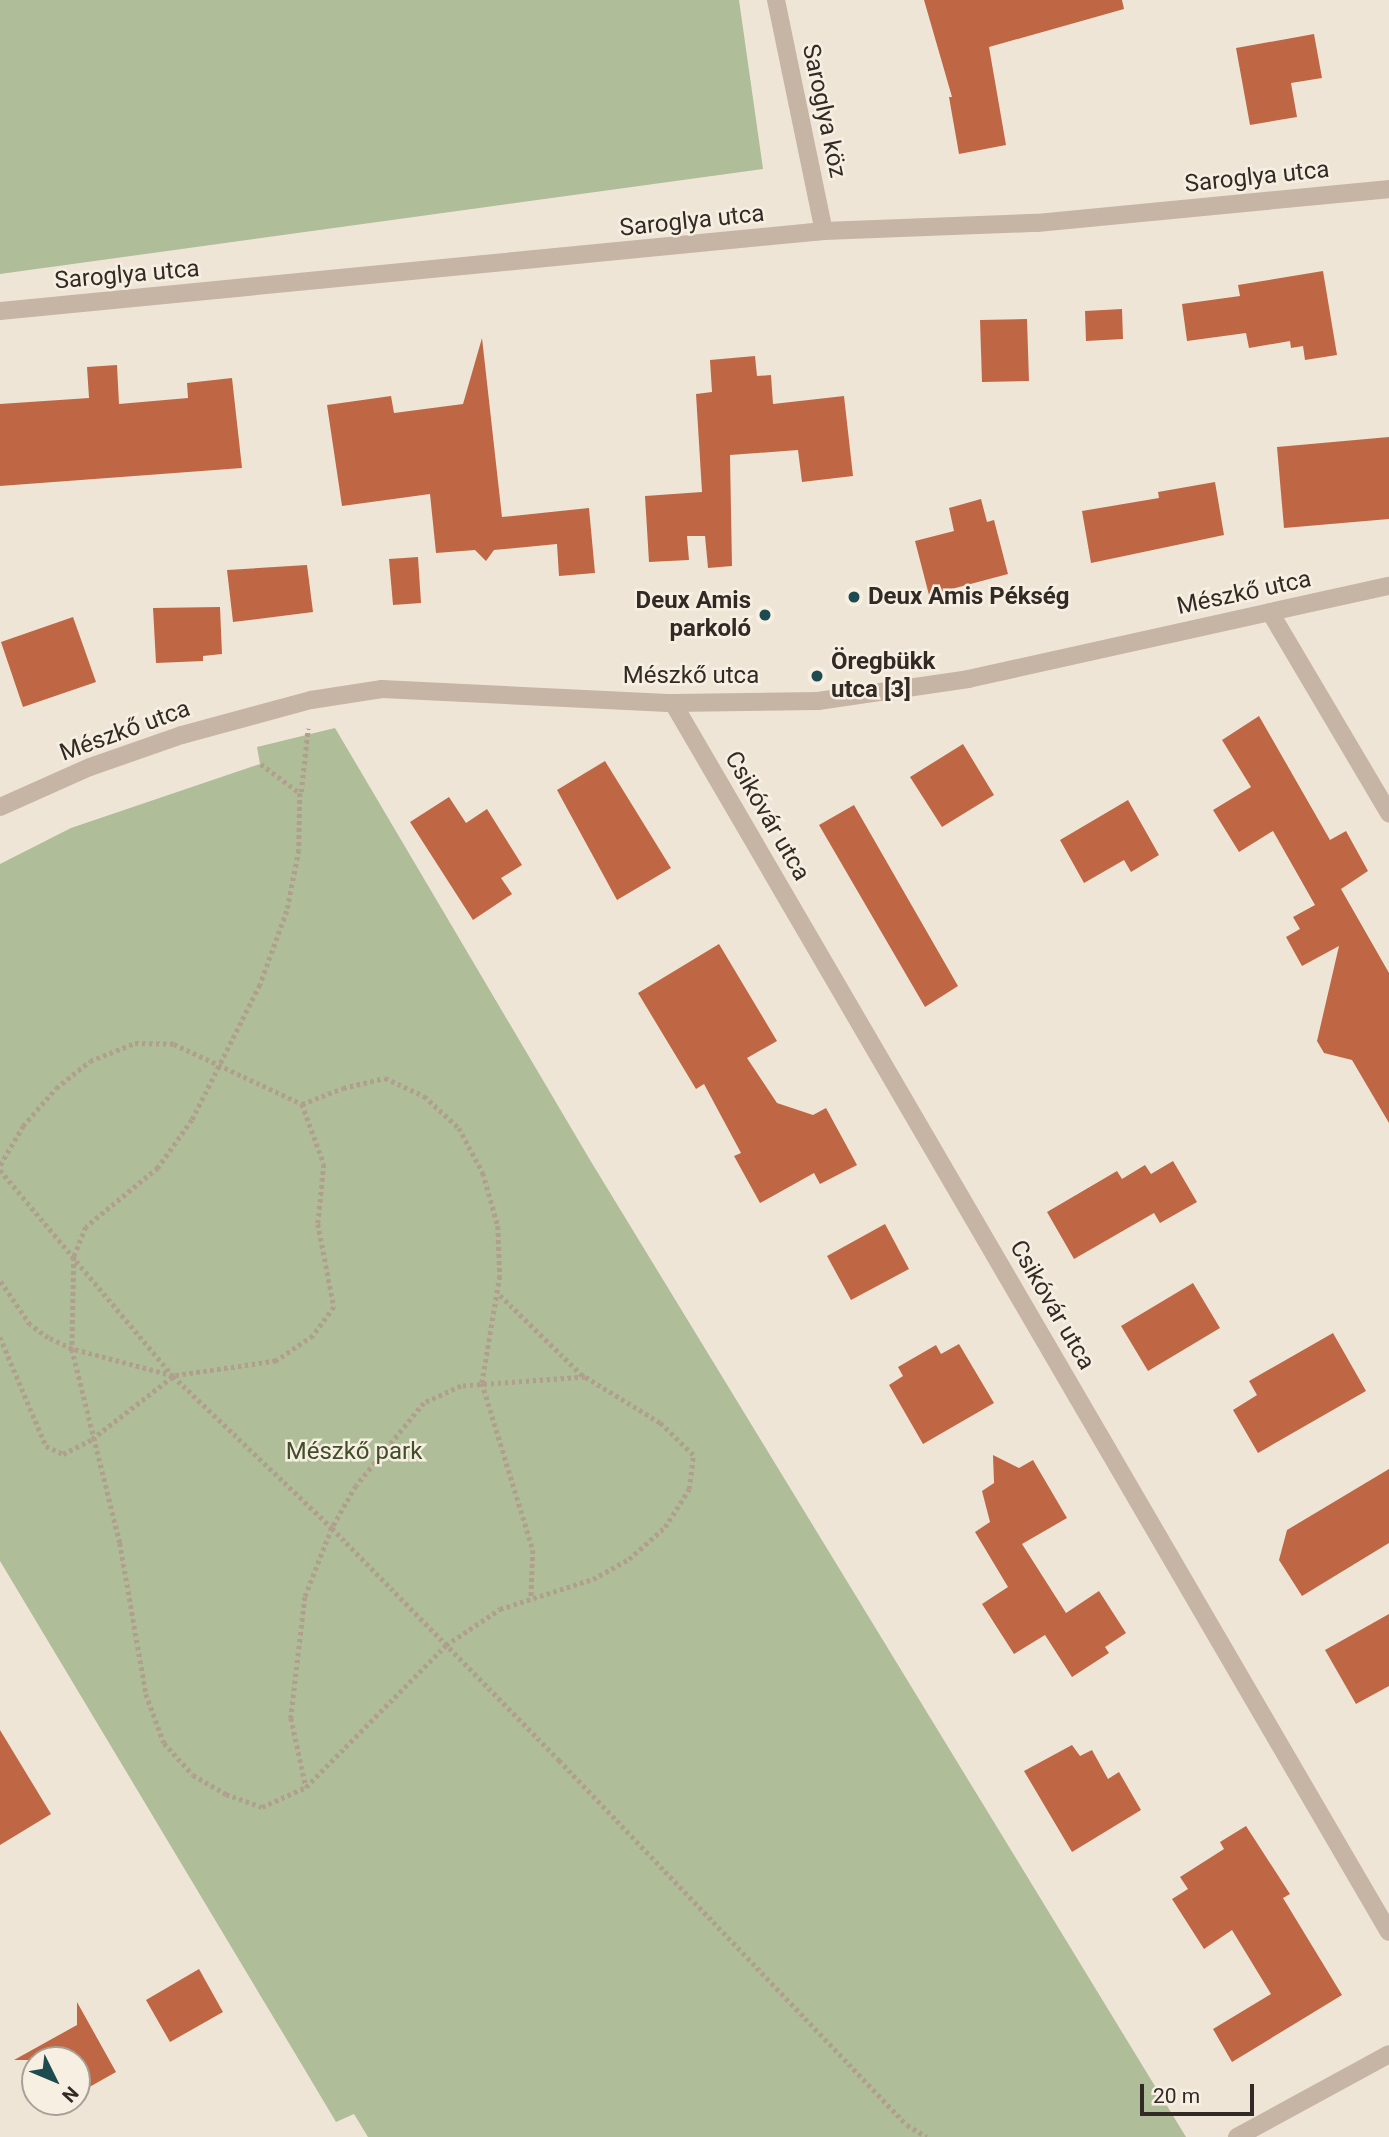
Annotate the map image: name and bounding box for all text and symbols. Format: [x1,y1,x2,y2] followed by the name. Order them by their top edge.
[796,42,852,180] street label: Saroglya köz
[1183,155,1331,199] street label: Saroglya utca
[618,199,766,243] street label: Saroglya utca
[53,254,201,296] street label: Saroglya utca
[1174,565,1314,621] street label: Mészkő utca
[868,583,1069,611] place label: Deux Amis Pékség
[636,587,751,643] place label: Deux Amis parkoló
[846,589,862,605] marker: Deux Amis Pékség
[757,607,773,623] marker: Deux Amis parkoló
[831,648,935,704] place label: Öregbükk utca [3]
[623,662,759,690] street label: Mészkő utca
[809,668,825,684] marker: Öregbükk utca [3]
[56,694,194,768] street label: Mészkő utca
[718,746,816,886] street label: Csikóvár utca
[1003,1235,1101,1375] street label: Csikóvár utca
[286,1438,422,1466] park label: Mészkő park
[21,2046,91,2116] north arrow
[1144,2070,1258,2114] scale bar
[57,2082,83,2107] text: N
[1153,2084,1200,2108] text: 20 m

